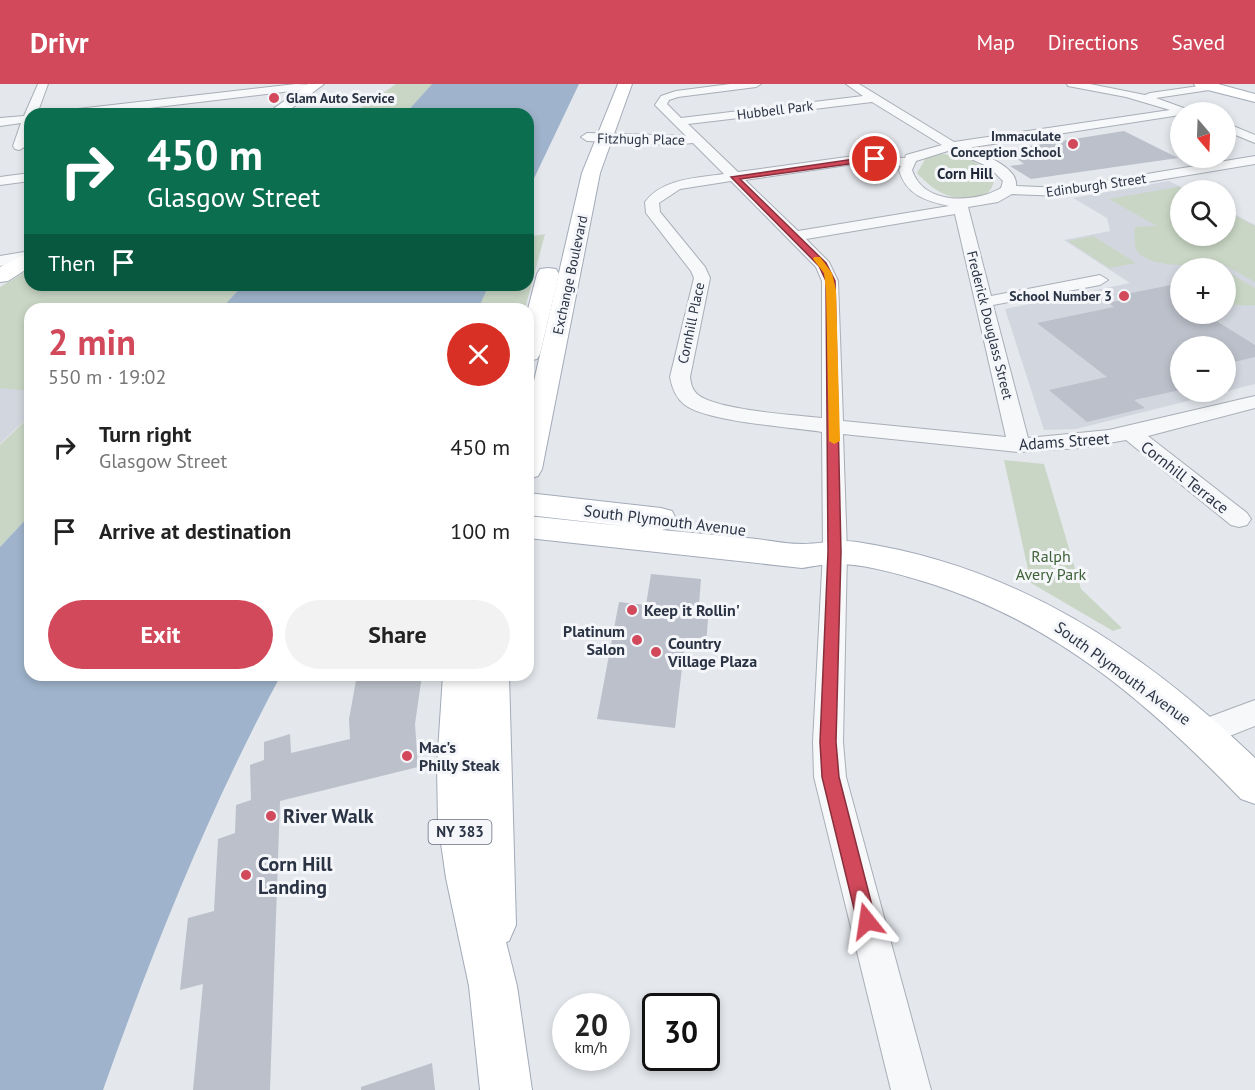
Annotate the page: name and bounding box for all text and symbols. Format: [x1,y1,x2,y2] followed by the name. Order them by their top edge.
[30,24,89,61] text: Drivr
[976,29,1015,56] text: Map
[1048,29,1139,56] text: Directions
[1172,29,1225,56] text: Saved
[286,89,395,107] place label: Glam Auto Service
[267,91,281,105] marker: Glam Auto Service
[736,96,815,124] street label: Hubbell Park
[1170,102,1236,168] north arrow
[1170,102,1236,402] map controls
[147,127,263,182] text: 450 m
[950,127,1062,161] place label: Immaculate Conception School
[597,129,685,149] street label: Fitzhugh Place
[48,132,126,210] icon: right
[849,133,900,184] pin
[1066,137,1080,151] marker: Immaculate Conception School
[858,142,891,175] icon: arrive
[937,164,993,183] district label: Corn Hill
[1045,169,1148,201] street label: Edinburgh Street
[147,180,320,214] text: Glasgow Street
[1170,180,1236,246] button: search
[549,214,591,336] street label: Exchange Boulevard
[107,246,140,279] icon: arrive
[48,249,95,277] text: Then
[963,249,1017,401] street label: Frederick Douglass Street
[1170,258,1236,324] button: +
[674,281,708,365] street label: Cornhill Place
[1009,287,1112,305] place label: School Number 3
[1117,289,1131,303] marker: School Number 3
[48,318,136,365] text: 2 min
[447,323,510,386] button: close
[1170,336,1236,402] button: −
[48,364,166,390] text: 550 m · 19:02
[99,420,191,448] text: Turn right
[1018,428,1111,454] street label: Adams Street
[48,431,81,464] icon: right
[450,433,510,461] text: 450 m
[1137,436,1233,518] street label: Cornhill Terrace
[99,448,227,474] text: Glasgow Street
[583,500,747,540] street label: South Plymouth Avenue
[48,515,81,548] icon: arrive
[99,517,291,545] text: Arrive at destination
[450,517,510,545] text: 100 m
[1016,546,1087,584] park label: Ralph Avery Park
[48,600,273,669] button: Exit
[285,600,510,669] button: Share
[644,600,740,620] place label: Keep it Rollin'
[625,603,639,617] marker: Keep it Rollin'
[1051,617,1195,729] street label: South Plymouth Avenue
[563,621,625,659] place label: Platinum Salon
[630,633,644,647] marker: Platinum Salon
[667,633,757,671] place label: Country Village Plaza
[649,645,663,659] marker: Country Village Plaza
[419,737,500,775] place label: Mac's Philly Steak
[400,749,414,763] marker: Mac's Philly Steak
[283,803,374,829] place label: River Walk
[264,809,278,823] marker: River Walk
[428,820,492,844] road number: NY 383
[258,851,332,900] place label: Corn Hill Landing
[239,868,253,882] marker: Corn Hill Landing
[835,889,899,953] position arrow
[642,993,720,1071] speed limit sign: 30
[574,1005,608,1044] text: 20
[575,1038,607,1057] text: km/h

